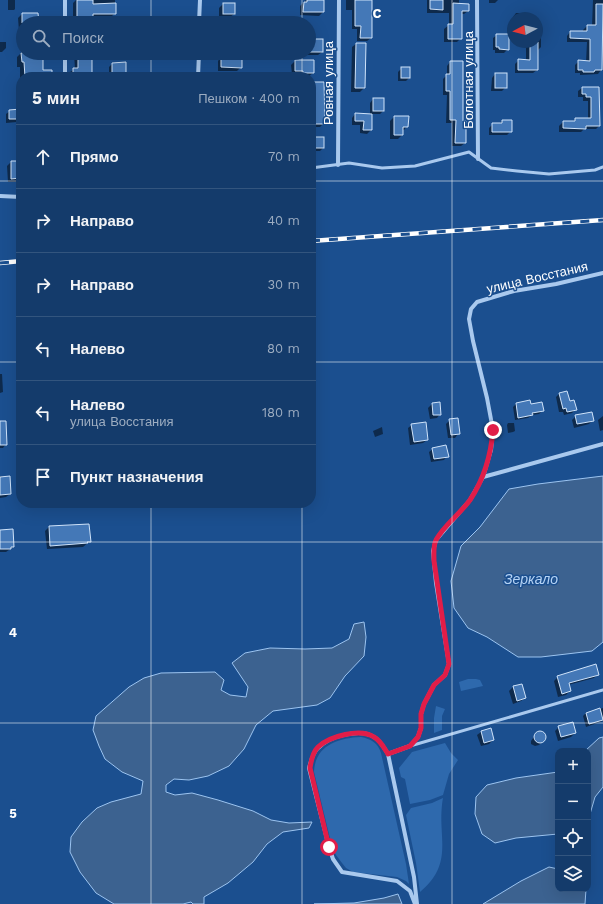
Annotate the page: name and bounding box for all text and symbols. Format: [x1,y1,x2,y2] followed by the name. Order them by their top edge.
[373,6,382,21] text: C
[507,12,543,48] north arrow
[16,16,316,60] search box
[30,27,52,49] icon: search
[62,29,104,47] text: Поиск
[461,30,476,129] street label: Болотная улица
[321,40,336,125] street label: Ровная улица
[32,88,80,108] text: 5 мин
[198,91,300,106] text: Пешком · 400 m
[32,146,54,168] icon: ahead
[70,148,119,166] text: Прямо
[268,149,300,164] text: 70 m
[32,210,54,232] icon: right
[70,212,134,230] text: Направо
[267,213,300,228] text: 40 m
[485,259,589,296] street label: улица Восстания
[32,274,54,296] icon: right
[70,276,134,294] text: Направо
[268,277,300,292] text: 30 m
[32,338,54,360] icon: left
[70,340,125,358] text: Налево
[267,341,300,356] text: 80 m
[70,396,125,414] text: Налево
[32,402,54,424] icon: left
[262,405,300,420] text: 180 m
[70,414,174,429] text: улица Восстания
[484,421,502,439] route end
[32,466,54,488] icon: arrive
[70,468,203,486] text: Пункт назначения
[504,571,558,587] water label: Зеркало
[9,625,18,640] text: 4
[555,748,591,892] map controls
[555,748,591,784] button: +
[555,784,591,820] button: −
[9,806,17,821] text: 5
[555,820,591,856] button: locate
[320,838,338,856] route start
[555,856,591,892] button: layers

